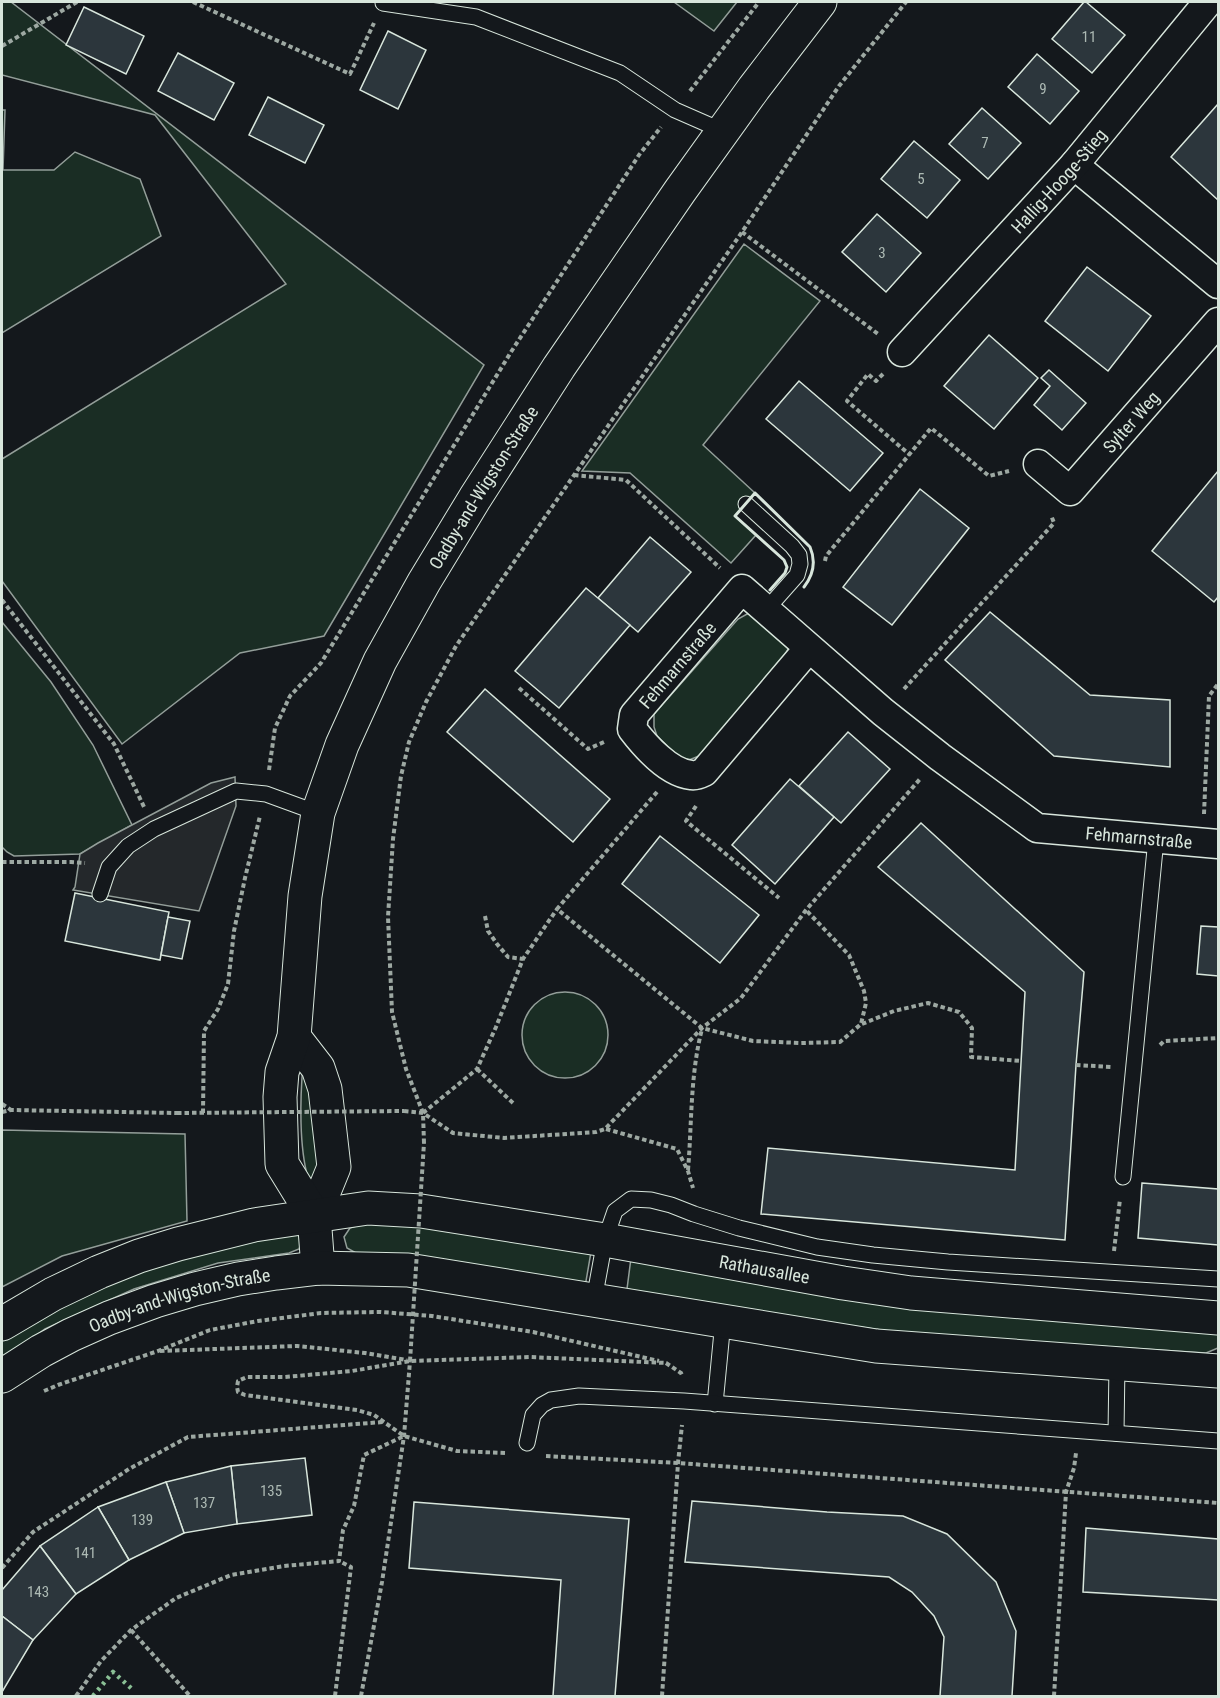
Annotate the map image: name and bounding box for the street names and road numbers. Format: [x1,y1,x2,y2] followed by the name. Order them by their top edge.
[1006,124,1110,237] street label: Hallig-Hooge-Stieg
[1098,387,1163,457] street label: Sylter Weg
[424,402,542,573] street label: Oadby-and-Wigston-Straße
[634,617,720,712] street label: Fehmarnstraße
[1085,822,1193,852] street label: Fehmarnstraße
[718,1250,811,1287] street label: Rathausallee
[85,1264,272,1336] street label: Oadby-and-Wigston-Straße

